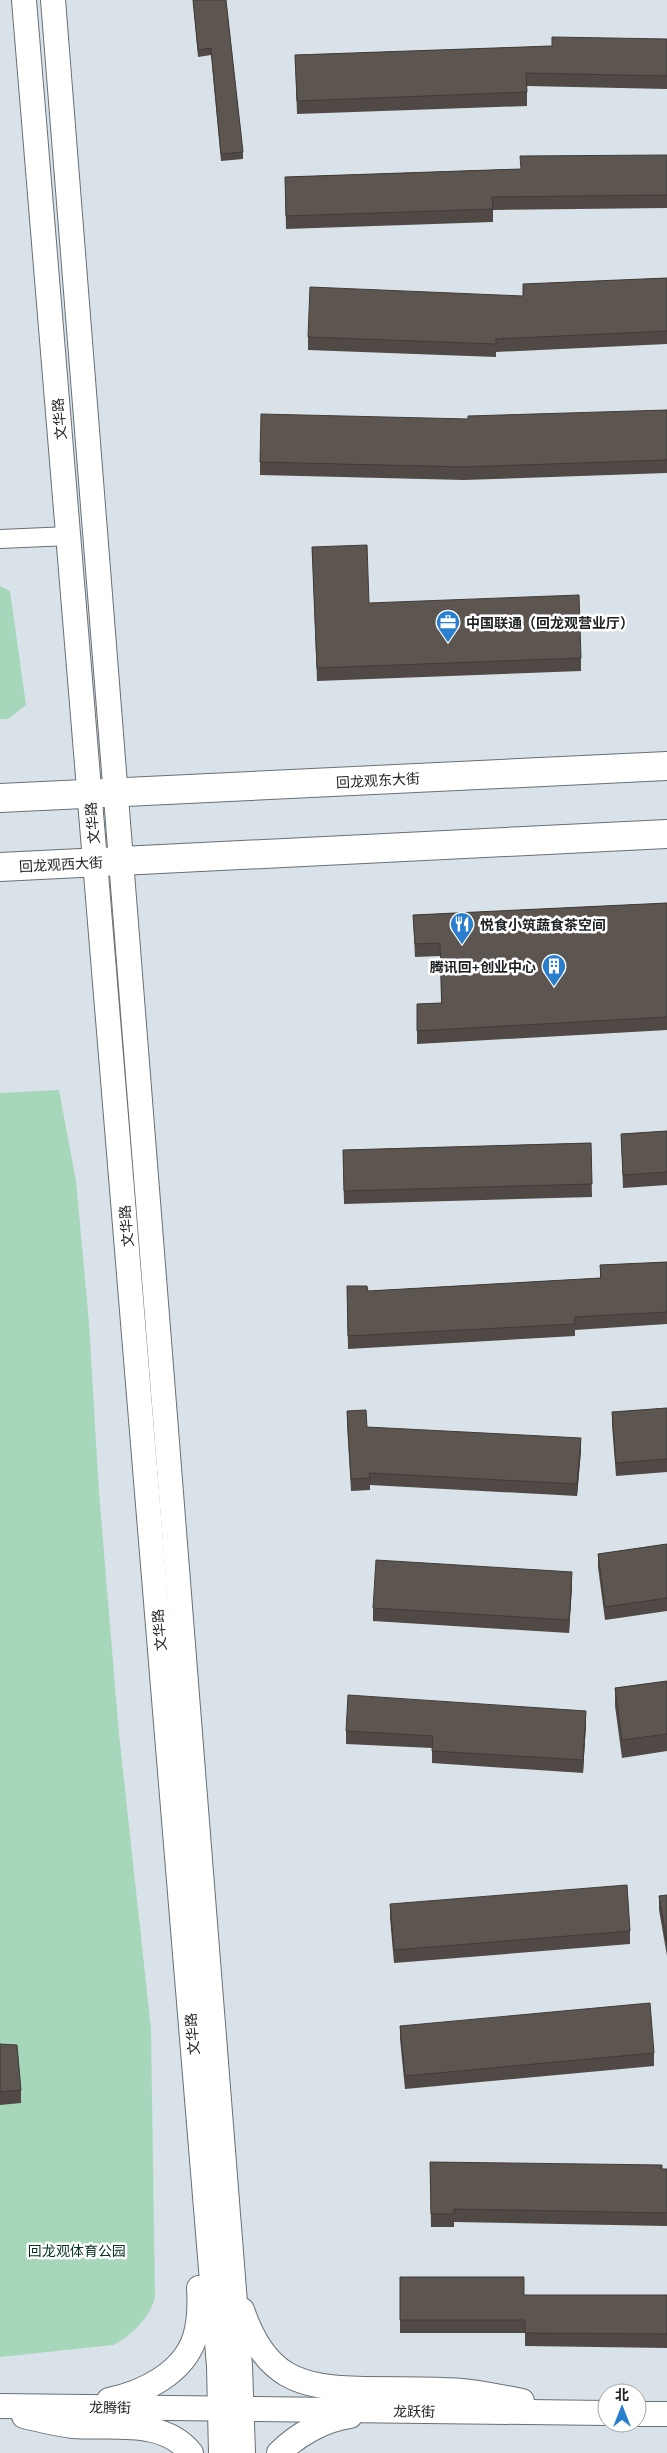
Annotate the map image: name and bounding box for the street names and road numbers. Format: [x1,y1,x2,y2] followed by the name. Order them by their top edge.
[49,397,69,441] street label: 文华路
[336,769,420,791] street label: 回龙观东大街
[82,801,102,845] street label: 文华路
[19,853,103,875] street label: 回龙观西大街
[116,1204,136,1248] street label: 文华路
[149,1608,169,1652] street label: 文华路
[182,2012,202,2056] street label: 文华路
[89,2398,131,2416] street label: 龙腾街
[393,2402,435,2420] street label: 龙跃街

